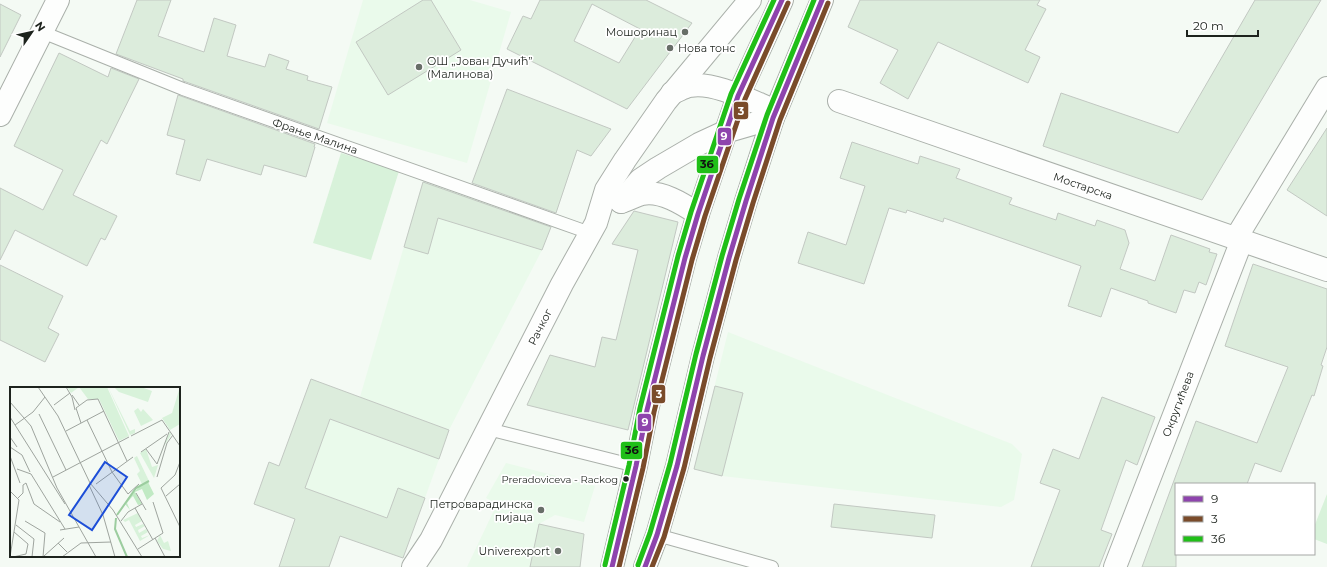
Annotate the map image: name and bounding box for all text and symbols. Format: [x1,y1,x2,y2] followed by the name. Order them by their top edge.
[12,12,52,52] north arrow
[1187,12,1258,38] scale bar
[1193,18,1224,33] text: 20 m
[32,19,49,34] text: N
[606,25,677,39] place label: Мошоринац
[680,27,690,37] marker: Мошоринац
[678,41,736,55] place label: Нова тонс
[665,43,675,53] marker: Нова тонс
[427,54,532,81] place label: ОШ „Јован Дучић” (Малинова)
[414,62,424,72] marker: ОШ „Јован Дучић” (Малинова)
[733,101,749,120] line badge: 3
[737,104,745,118] text: 3
[270,115,360,157] street label: Фрање Малина
[717,127,732,146] line badge: 9
[720,129,728,143] text: 9
[696,155,719,174] line badge: 3б
[699,157,715,171] text: 3б
[1052,169,1114,203] street label: Мостарска
[525,306,555,348] street label: Рачког
[1159,369,1197,439] street label: Округићева
[651,384,666,404] line badge: 3
[10,387,180,557] inset map
[655,387,663,401] text: 3
[637,413,652,432] line badge: 9
[641,415,649,429] text: 9
[620,441,643,460] line badge: 3б
[624,443,640,457] text: 3б
[501,473,618,486] place label: Preradoviceva - Rackog
[621,474,631,484] marker: Preradoviceva - Rackog
[1175,483,1315,555] legend
[1211,491,1218,506] text: 9
[430,497,533,524] place label: Петроварадинска пијаца
[536,505,546,515] marker: Петроварадинска пијаца
[1211,511,1218,526] text: 3
[1211,531,1226,546] text: 3б
[478,544,551,558] place label: Univerexport
[553,546,563,556] marker: Univerexport

